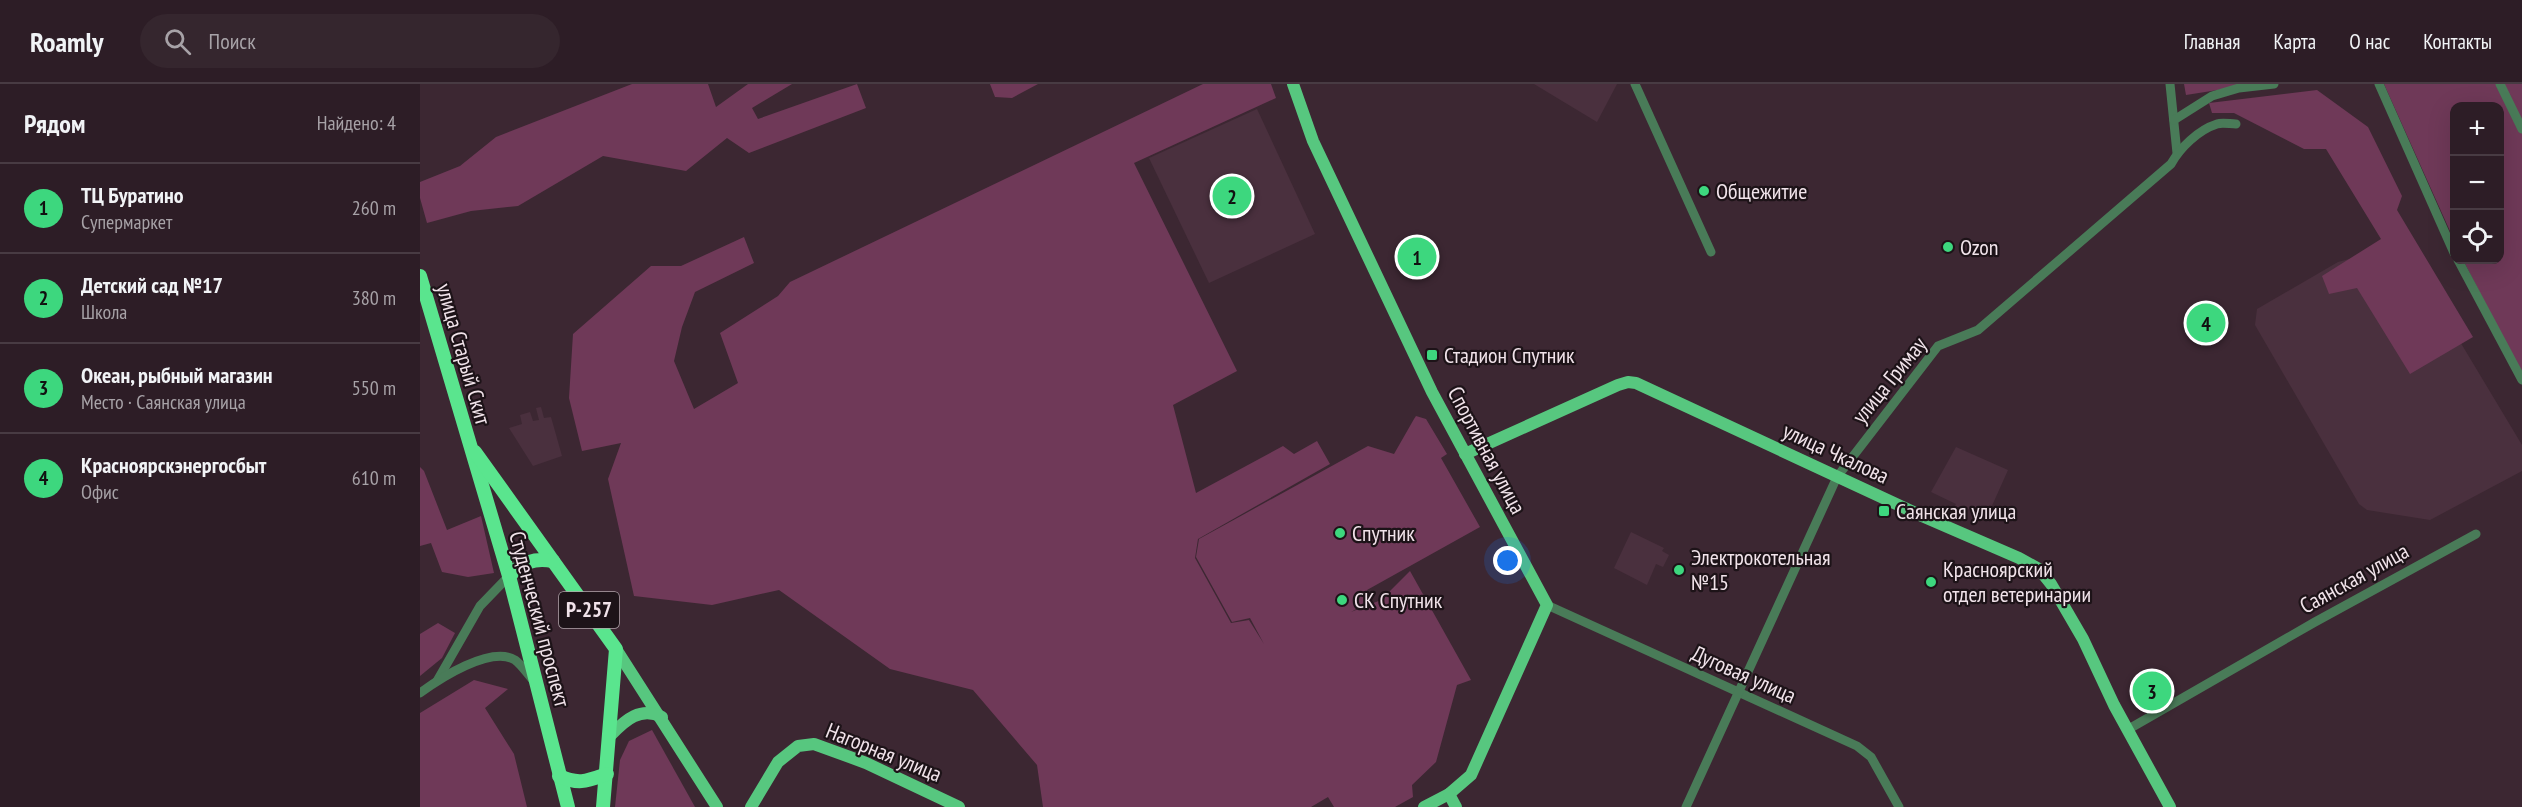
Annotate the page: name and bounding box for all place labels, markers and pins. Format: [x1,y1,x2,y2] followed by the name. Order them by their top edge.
[1212,174,1252,218] pin: 2
[1716,177,1807,205] place label: Общежитие
[1697,184,1711,198] marker: Общежитие
[1960,233,1999,261] place label: Ozon
[1398,234,1436,279] pin: 1
[1941,240,1955,254] marker: Ozon
[2186,300,2226,346] pin: 4
[1444,341,1575,369] place label: Стадион Спутник
[1425,348,1439,362] marker: Стадион Спутник
[1896,497,2016,525] place label: Саянская улица
[1877,504,1891,518] marker: Саянская улица
[1352,519,1415,547] place label: Спутник
[1333,526,1347,540] marker: Спутник
[1691,543,1831,596] place label: Электрокотельная №15
[1943,555,2091,608] place label: Красноярский отдел ветеринарии
[1672,563,1686,577] marker: Электрокотельная №15
[1924,575,1938,589] marker: Красноярский отдел ветеринарии
[1354,586,1443,614] place label: СК Спутник
[1335,593,1349,607] marker: СК Спутник
[2132,668,2172,714] pin: 3

